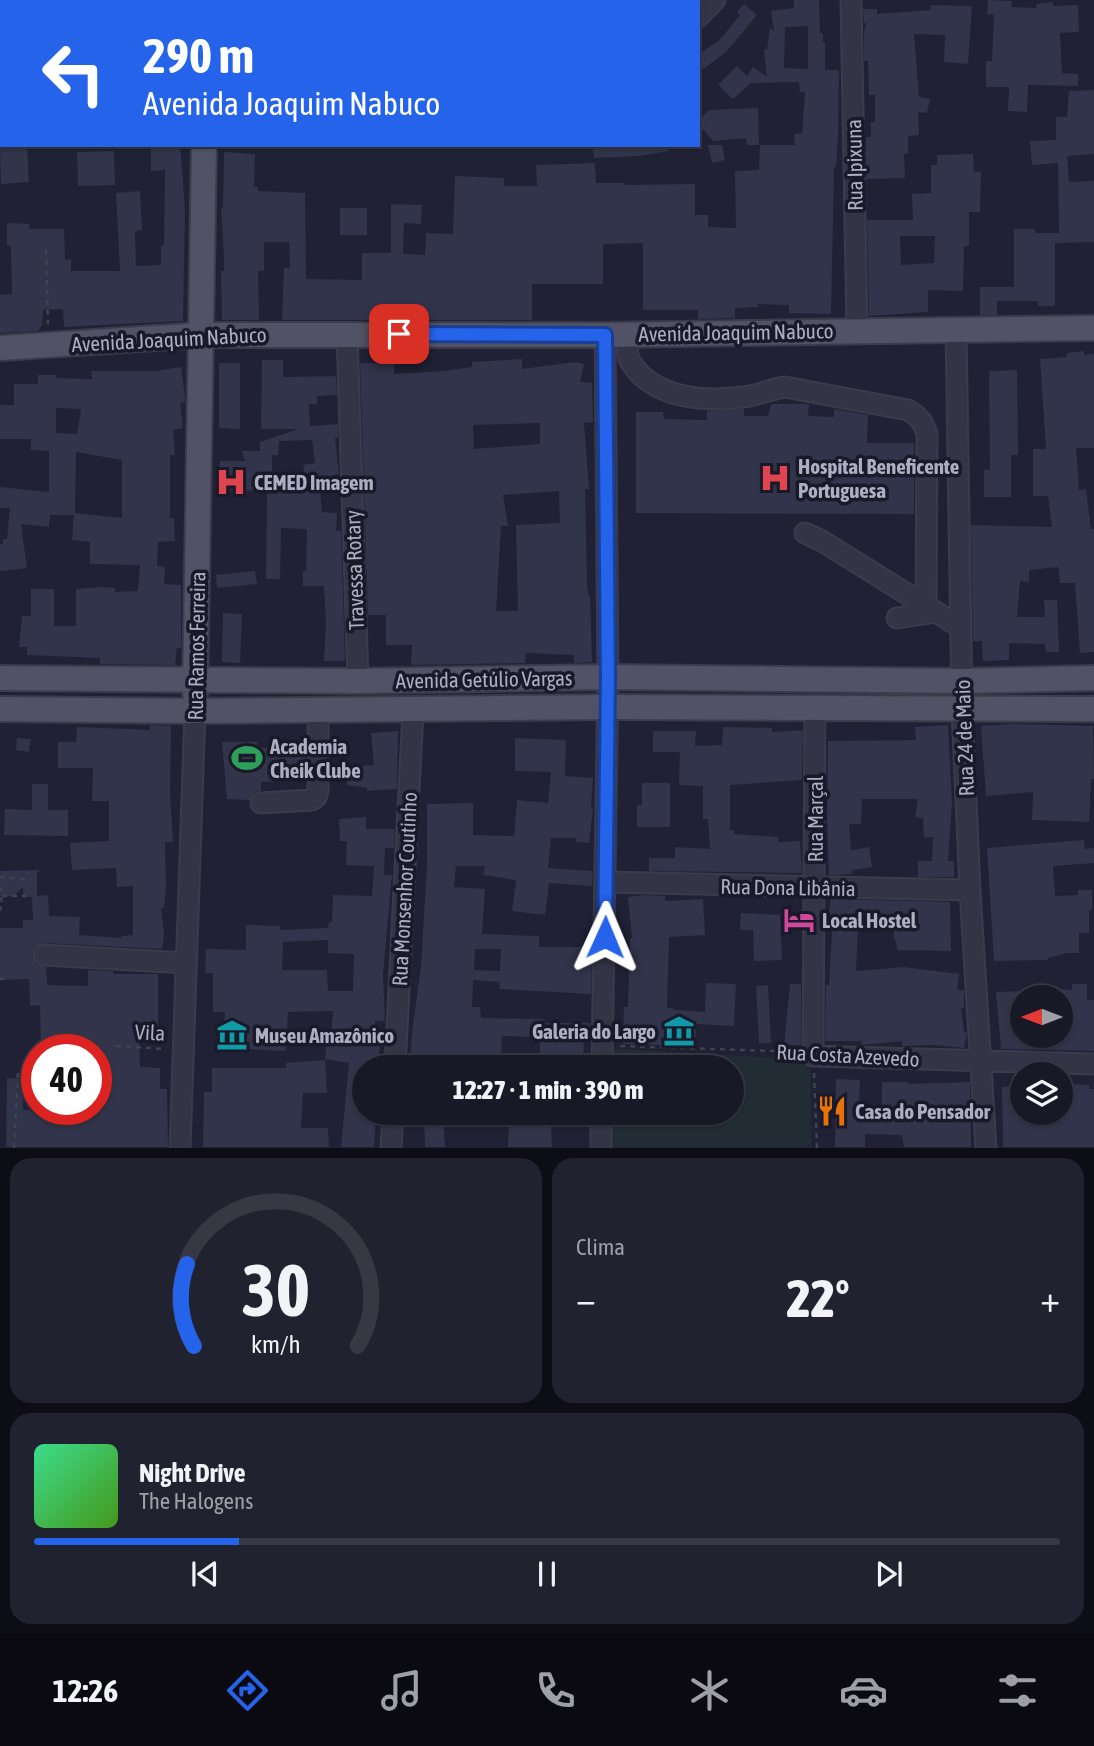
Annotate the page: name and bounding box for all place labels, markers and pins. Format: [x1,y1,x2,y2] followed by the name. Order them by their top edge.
[369,304,429,364] pin
[798,454,959,502] place label: Hospital Beneficente Portuguesa
[758,461,792,495] hospital icon: Hospital Beneficente Portuguesa
[214,465,248,499] hospital icon: CEMED Imagem
[254,470,374,494] place label: CEMED Imagem
[269,734,361,782] place label: Academia Cheik Clube
[230,741,264,775] sports icon: Academia Cheik Clube
[782,903,816,937] hotel icon: Local Hostel
[822,908,917,932] place label: Local Hostel
[662,1014,696,1048] museum icon: Galeria do Largo
[215,1018,249,1052] museum icon: Museu Amazônico
[532,1019,656,1043] place label: Galeria do Largo
[255,1023,394,1047] place label: Museu Amazônico
[815,1094,849,1128] restaurant icon: Casa do Pensador
[855,1099,991,1123] place label: Casa do Pensador

